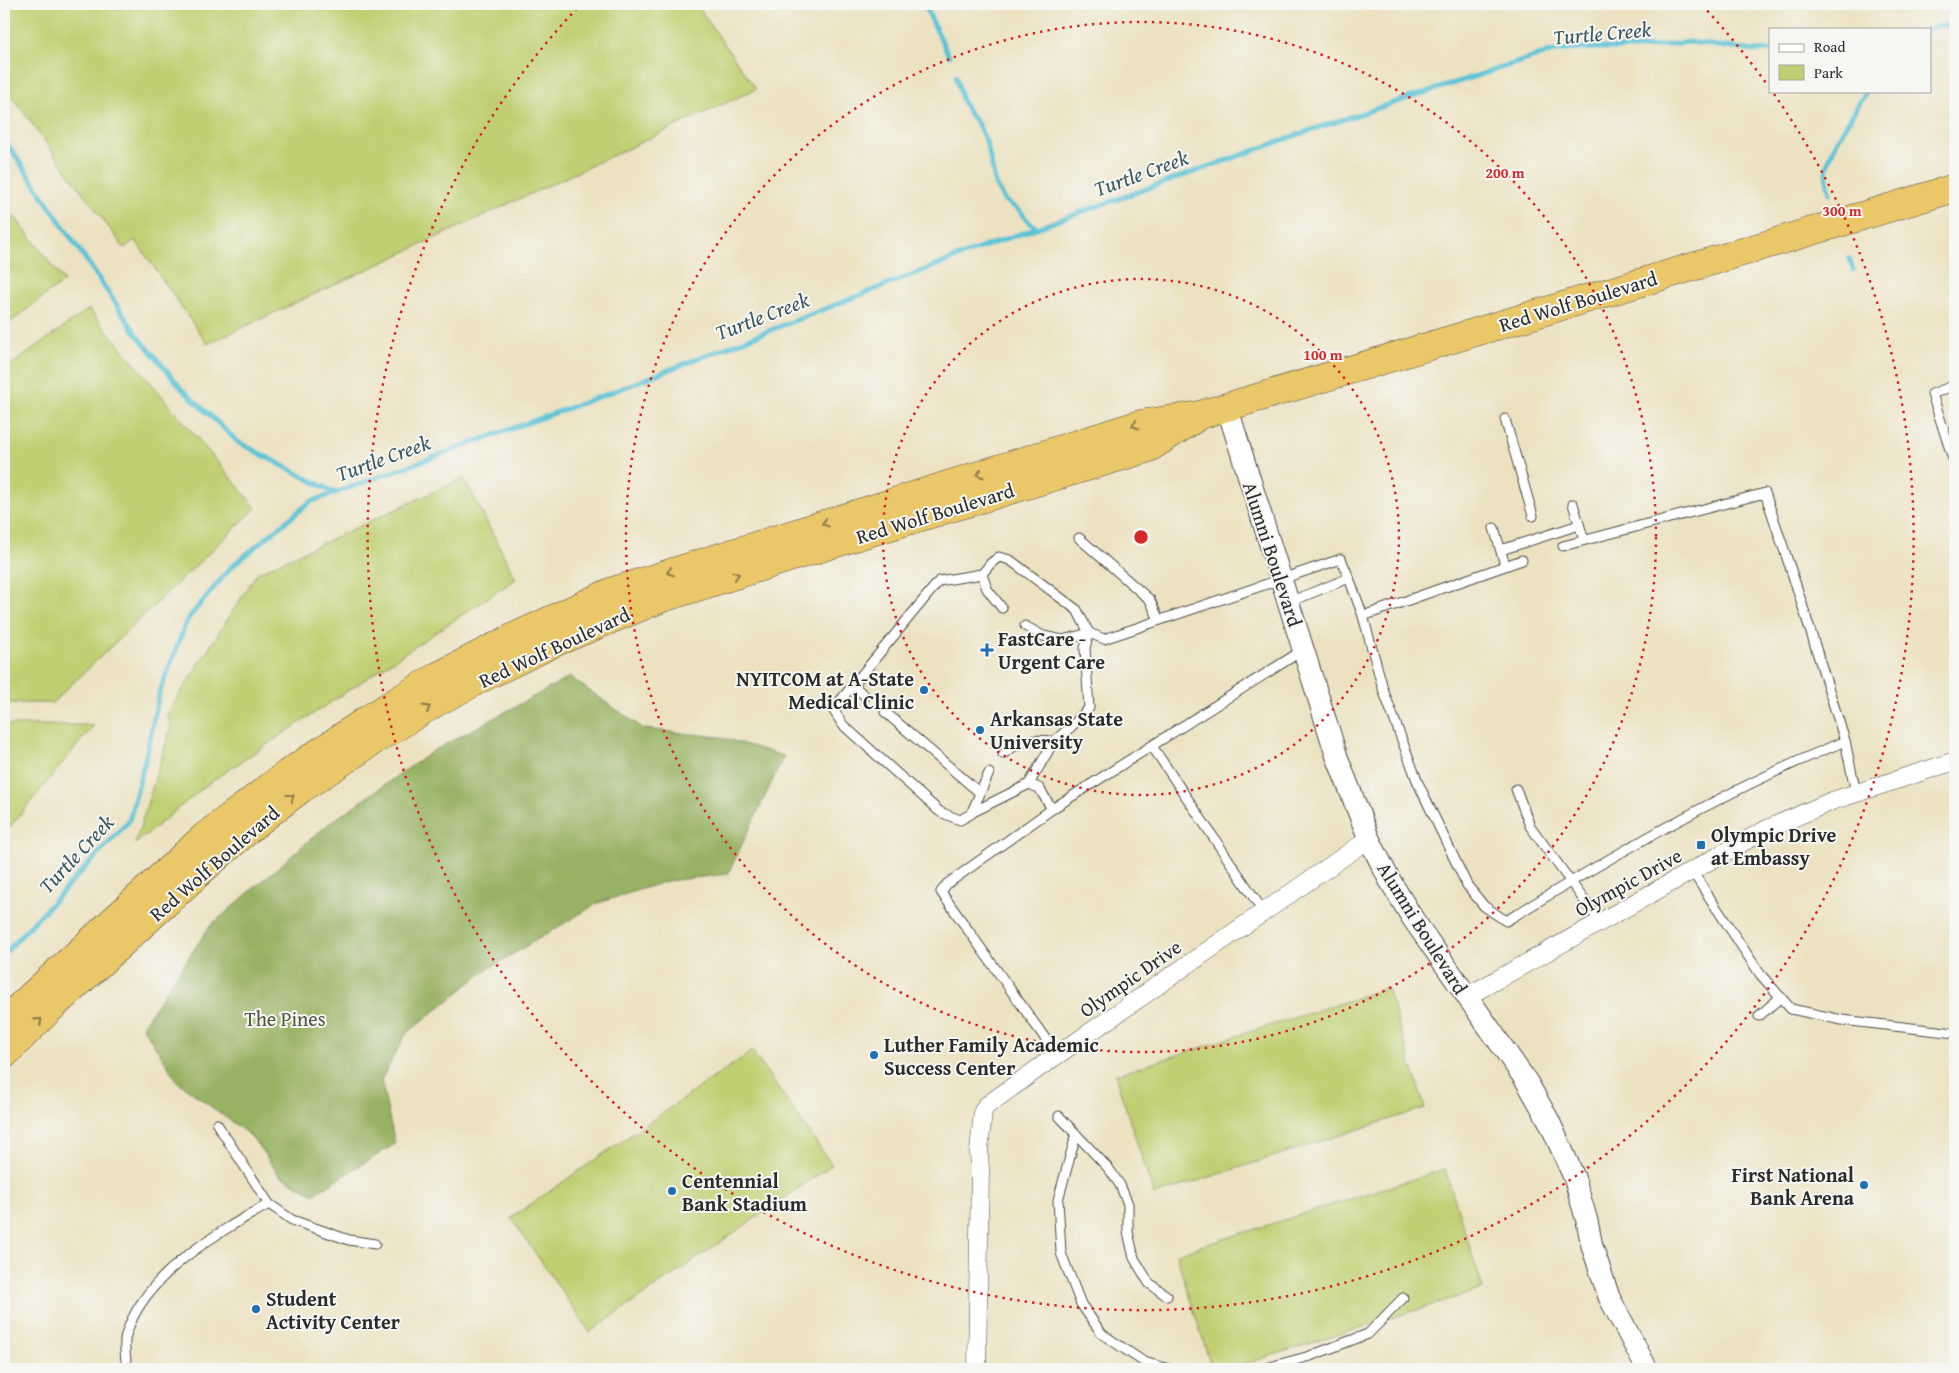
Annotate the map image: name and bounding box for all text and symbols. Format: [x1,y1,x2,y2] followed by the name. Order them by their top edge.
[1552,13,1653,53] water label: Turtle Creek
[1769,28,1932,92] legend
[1814,36,1845,57] text: Road
[1814,62,1843,83] text: Park
[1089,141,1193,204] water label: Turtle Creek
[1485,162,1525,183] text: 200 m
[1822,200,1862,221] text: 300 m
[1495,263,1661,339] street label: Red Wolf Boulevard
[711,284,814,348] water label: Turtle Creek
[1303,344,1343,365] text: 100 m
[1131,420,1139,430] one-way arrow
[331,426,435,489] water label: Turtle Creek
[976,468,984,478] one-way arrow
[852,475,1018,551] street label: Red Wolf Boulevard
[1236,478,1310,631] street label: Alumni Boulevard
[821,517,829,527] one-way arrow
[1132,528,1150,546] centre of rings
[666,566,675,576] one-way arrow
[732,570,740,580] one-way arrow
[474,599,635,695] street label: Red Wolf Boulevard
[998,624,1105,676] place label: FastCare - Urgent Care
[980,643,994,657] marker: FastCare - Urgent Care
[736,664,914,716] place label: NYITCOM at A-State Medical Clinic
[918,684,930,696] marker: NYITCOM at A-State Medical Clinic
[990,704,1123,756] place label: Arkansas State University
[422,705,431,715] one-way arrow
[974,724,986,736] marker: Arkansas State University
[285,794,295,803] one-way arrow
[143,798,286,928] street label: Red Wolf Boulevard
[31,807,121,901] water label: Turtle Creek
[1711,820,1837,872] place label: Olympic Drive at Embassy
[1695,839,1707,851] marker: Olympic Drive at Embassy
[1569,841,1687,923] street label: Olympic Drive
[1371,856,1476,1000] street label: Alumni Boulevard
[1073,932,1187,1024] street label: Olympic Drive
[244,1004,326,1033] park label: The Pines
[33,1017,42,1026] one-way arrow
[884,1030,1099,1082] place label: Luther Family Academic Success Center
[868,1049,880,1061] marker: Luther Family Academic Success Center
[1731,1160,1855,1212] place label: First National Bank Arena
[682,1166,807,1218] place label: Centennial Bank Stadium
[1858,1179,1870,1191] marker: First National Bank Arena
[666,1185,678,1197] marker: Centennial Bank Stadium
[266,1284,400,1336] place label: Student Activity Center
[250,1303,262,1315] marker: Student Activity Center

